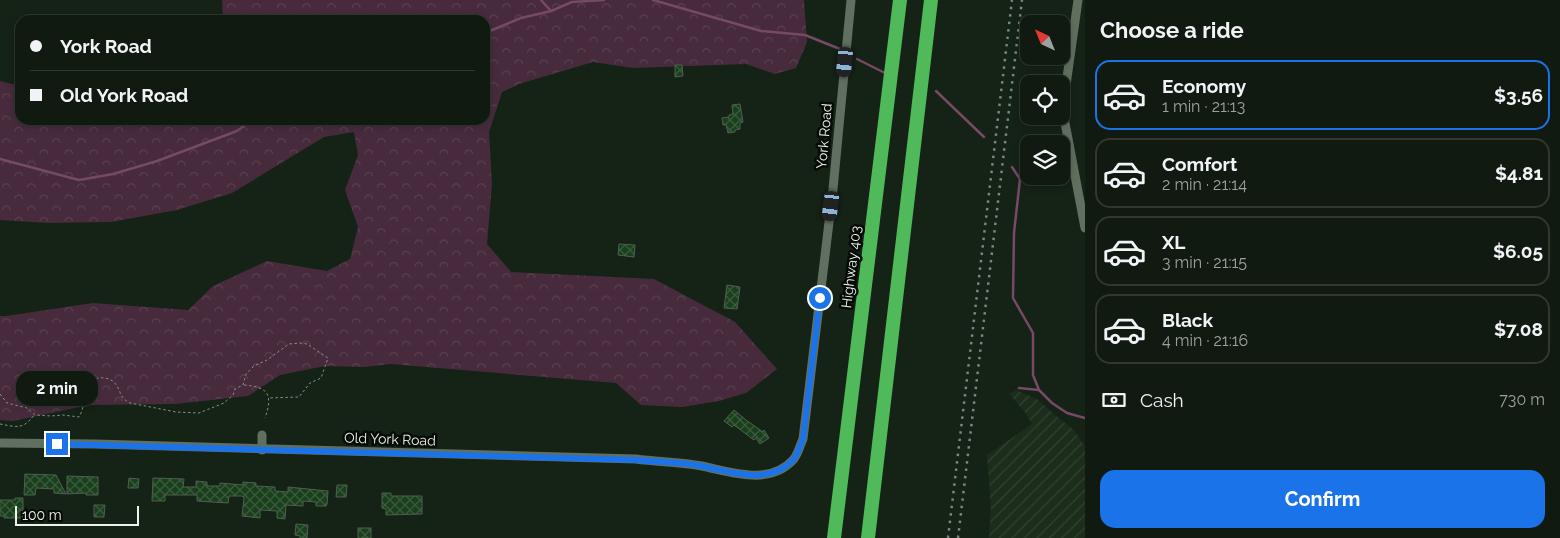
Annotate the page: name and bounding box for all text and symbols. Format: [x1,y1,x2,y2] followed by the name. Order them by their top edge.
[1020,15,1070,65] north arrow
[1020,15,1070,185] map controls
[1100,17,1244,43] text: Choose a ride
[60,35,152,57] text: York Road
[835,46,854,78] car
[1102,73,1147,118] icon: car
[1020,75,1070,125] button: locate
[1162,75,1246,97] text: Economy
[60,84,188,106] text: Old York Road
[1494,84,1543,106] text: $3.56
[1162,97,1245,116] text: 1 min · 21:13
[813,103,835,169] street label: York Road
[1020,135,1070,185] button: layers
[1102,151,1147,196] icon: car
[1162,153,1237,175] text: Comfort
[1495,162,1543,184] text: $4.81
[1162,175,1247,194] text: 2 min · 21:14
[821,190,840,222] car
[838,225,864,309] street label: Highway 403
[1102,229,1147,274] icon: car
[1162,231,1185,253] text: XL
[1493,240,1543,262] text: $6.05
[1162,253,1247,272] text: 3 min · 21:15
[809,287,831,309] route start
[1102,307,1147,352] icon: car
[1162,309,1213,331] text: Black
[1494,318,1543,340] text: $7.08
[1162,331,1248,350] text: 4 min · 21:16
[16,372,98,406] callout: 2 min
[36,379,78,398] text: 2 min
[1100,386,1128,414] icon: cash
[1140,389,1184,411] text: Cash
[1499,390,1545,409] text: 730 m
[344,429,436,449] street label: Old York Road
[46,433,68,455] route end
[1100,470,1545,528] button: Confirm
[15,503,139,526] scale bar
[22,507,62,523] text: 100 m

